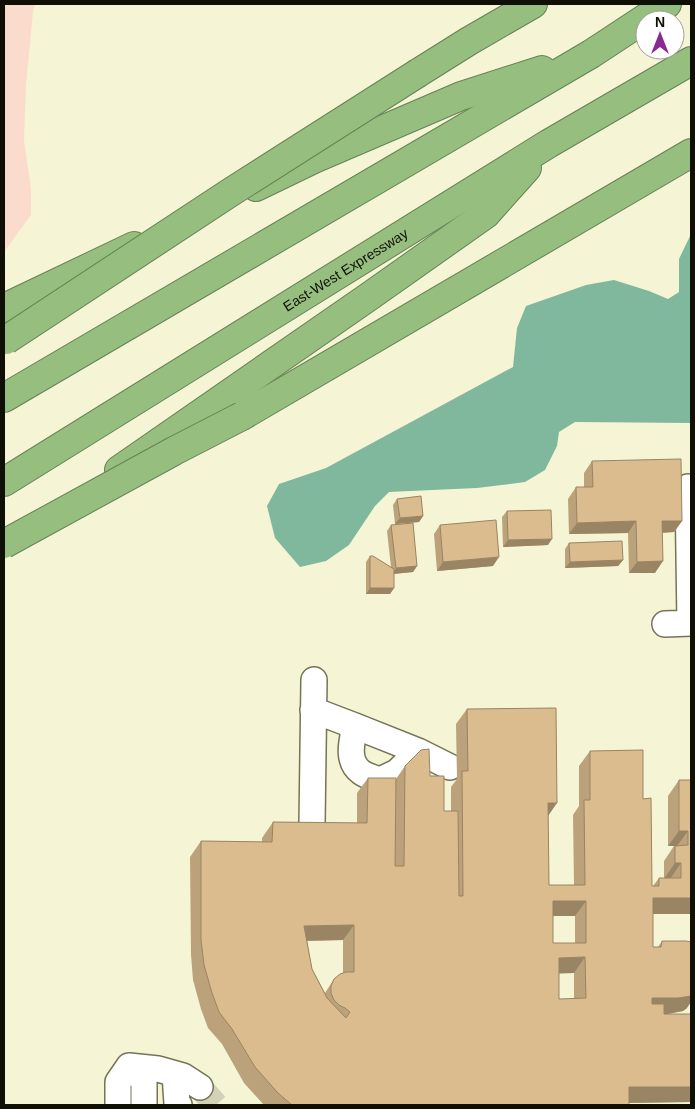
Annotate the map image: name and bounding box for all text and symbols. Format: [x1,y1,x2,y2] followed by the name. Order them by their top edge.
[635,10,685,60] north arrow
[655,14,665,30] text: N
[280,225,411,315] street label: East-West Expressway

